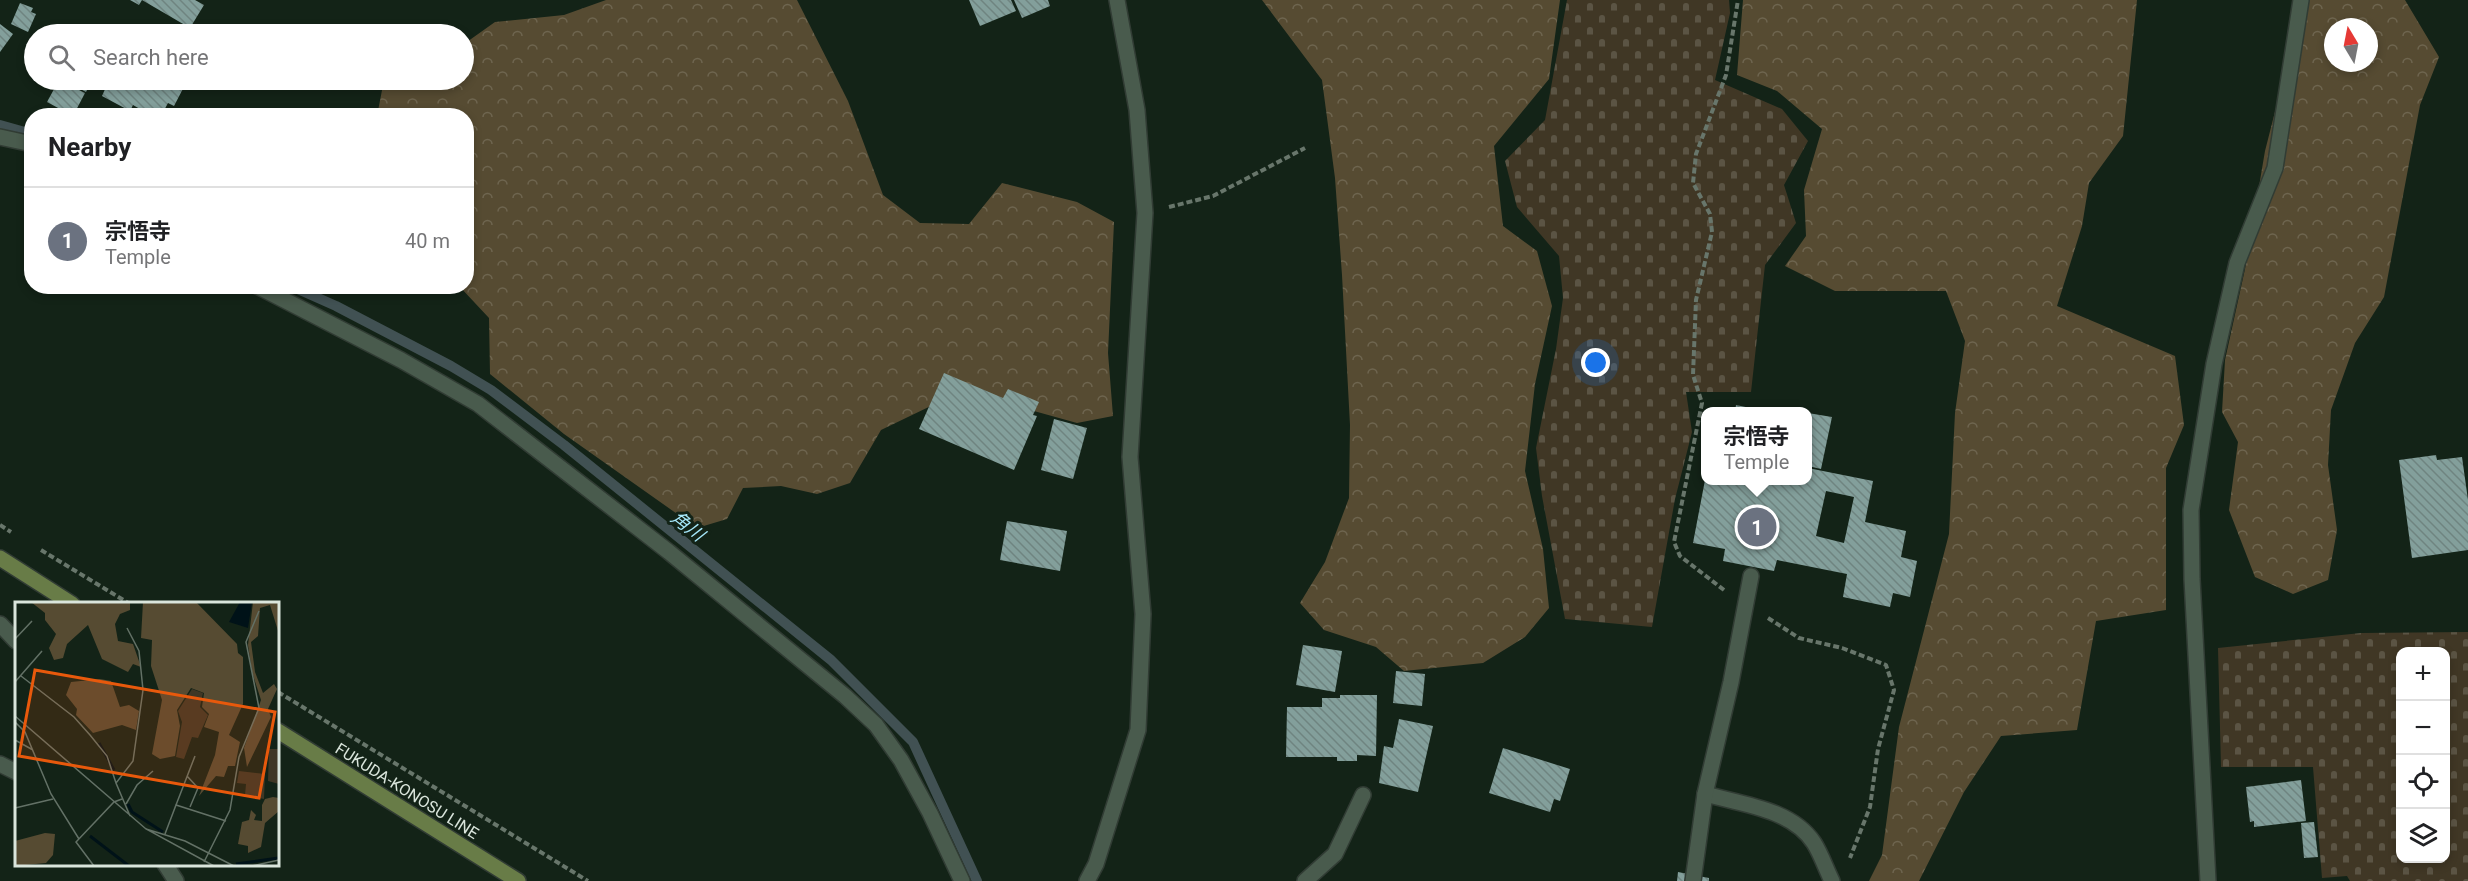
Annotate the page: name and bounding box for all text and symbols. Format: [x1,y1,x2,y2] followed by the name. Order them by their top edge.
[2324,18,2378,72] north arrow
[24,24,474,90] search box
[45,41,78,74] icon: search
[93,45,209,70] text: Search here
[48,132,131,162] text: Nearby
[105,219,171,244] text: 宗悟寺
[62,229,73,253] text: 1
[405,229,450,253] text: 40 m
[105,245,171,269] text: Temple
[1581,348,1610,377] your location
[1701,407,1812,485] popup
[1723,424,1790,449] text: 宗悟寺
[1723,450,1789,474] text: Temple
[1738,504,1776,550] pin: 1
[667,507,710,547] water label: 角川
[15,602,279,866] inset map
[2396,647,2450,863] map controls
[2396,647,2450,701] button: +
[2396,701,2450,755] button: −
[332,739,482,843] street label: FUKUDA-KONOSU LINE
[2396,755,2450,809] button: locate
[2396,809,2450,863] button: layers

